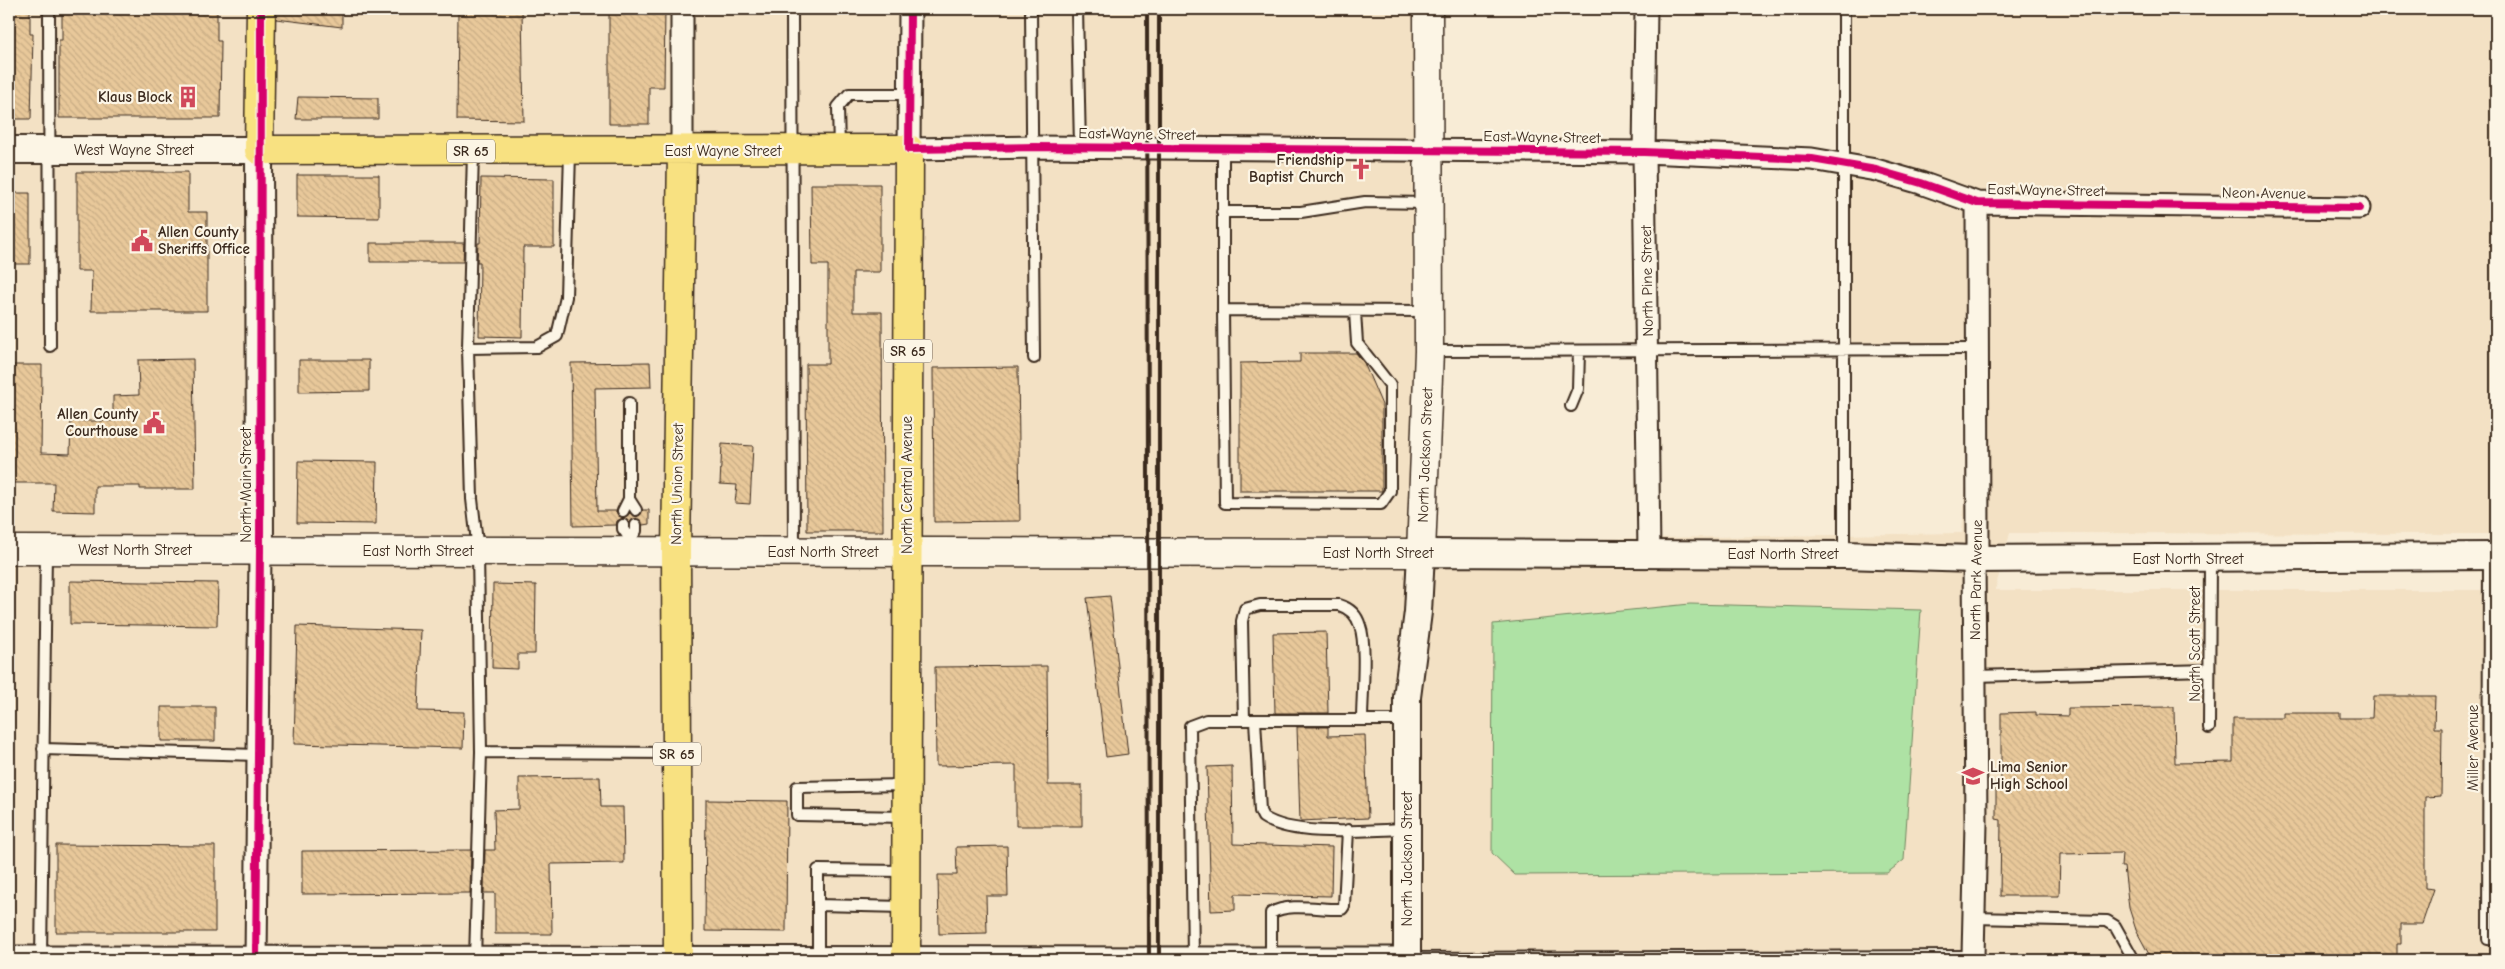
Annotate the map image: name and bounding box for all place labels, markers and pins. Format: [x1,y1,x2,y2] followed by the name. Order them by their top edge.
[175,84,201,110] building icon: Klaus Block
[98,88,173,106] place label: Klaus Block
[1249,151,1344,186] place label: Friendship Baptist Church
[1348,156,1374,182] church icon: Friendship Baptist Church
[158,223,250,258] place label: Allen County Sheriffs Office
[129,228,155,254] public building icon: Allen County Sheriffs Office
[57,405,138,440] place label: Allen County Courthouse
[141,410,167,436] public building icon: Allen County Courthouse
[1990,758,2068,793] place label: Lima Senior High School
[1960,763,1986,789] school or university icon: Lima Senior High School

